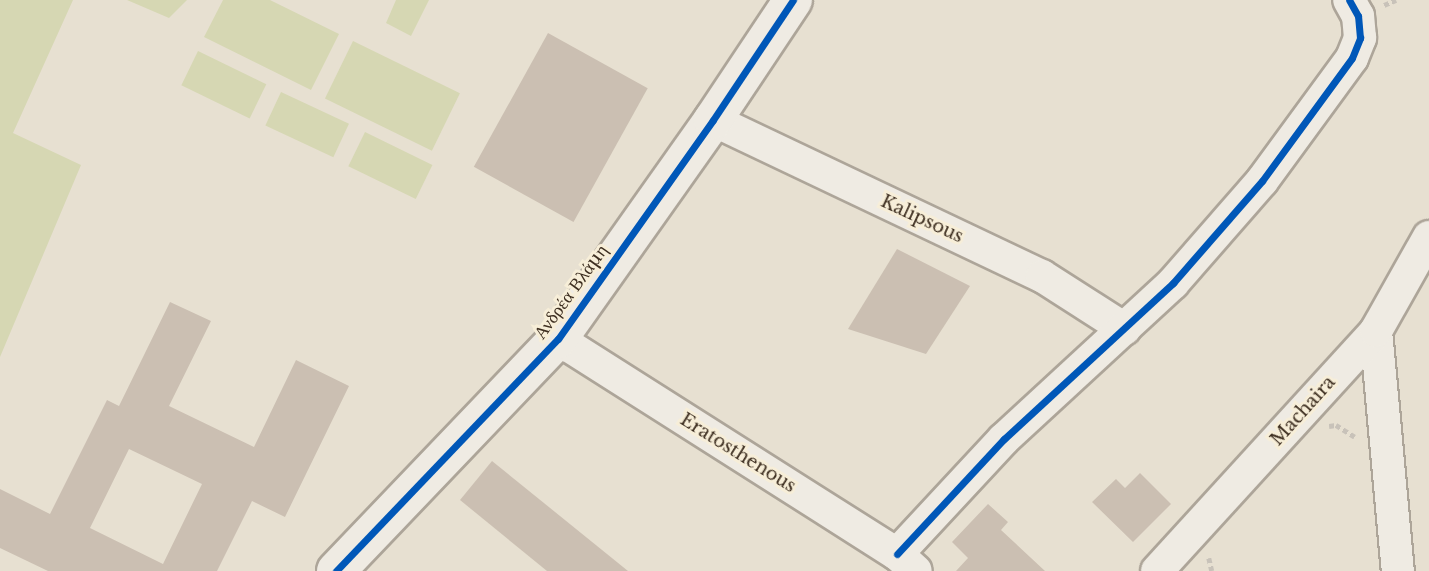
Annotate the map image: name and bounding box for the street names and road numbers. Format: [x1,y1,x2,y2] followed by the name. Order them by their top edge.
[877,191,967,247] street label: Kalipsous
[529,240,613,344] street label: Ανδρέα Βλάμη
[1266,372,1340,450] street label: Machaira
[676,409,800,497] street label: Eratosthenous

